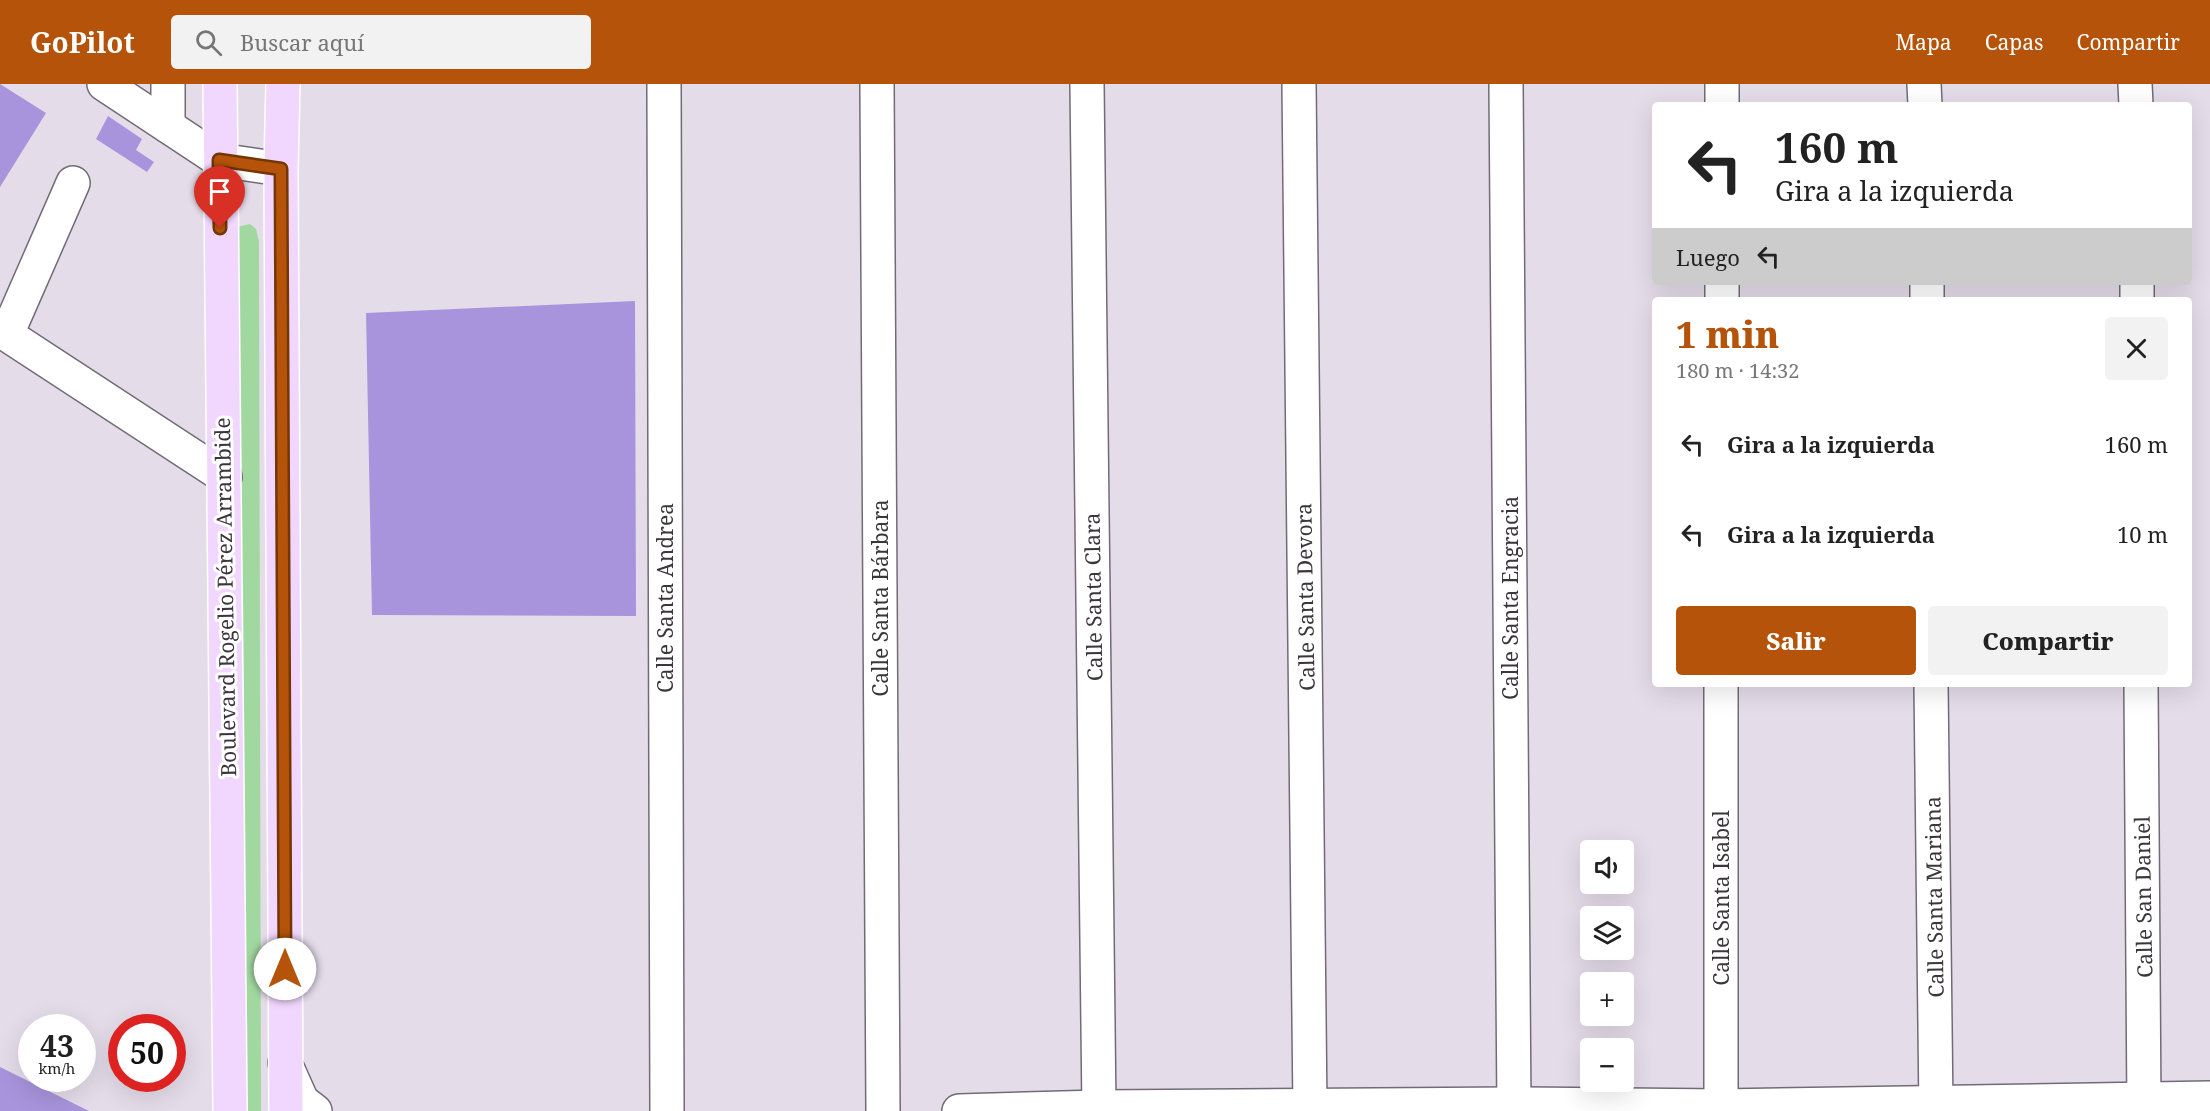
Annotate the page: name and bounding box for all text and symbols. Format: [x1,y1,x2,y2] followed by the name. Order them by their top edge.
[171,15,591,69] search box
[30,23,135,61] text: GoPilot
[192,26,225,59] icon: search
[240,27,364,57] text: Buscar aquí
[1895,28,1952,56] text: Mapa
[1985,28,2044,56] text: Capas
[2077,28,2180,56] text: Compartir
[1775,118,1899,175] text: 160 m
[1676,126,1754,204] icon: left
[194,166,245,228] pin
[1775,172,2014,209] text: Gira a la izquierda
[203,175,236,208] icon: arrive
[1752,240,1785,273] icon: left
[1676,242,1740,272] text: Luego
[1676,310,1779,359] text: 1 min
[2105,317,2168,380] button: close
[1676,357,1799,384] text: 180 m · 14:32
[208,417,242,777] street label: Boulevard Rogelio Pérez Arrambide
[1676,428,1709,461] icon: left
[1727,429,1935,459] text: Gira a la izquierda
[2105,429,2168,459] text: 160 m
[1496,496,1524,700] street label: Calle Santa Engracia
[866,499,894,697] street label: Calle Santa Bárbara
[651,503,679,693] street label: Calle Santa Andrea
[1289,503,1321,691] street label: Calle Santa Devora
[1078,513,1108,681] street label: Calle Santa Clara
[1676,518,1709,551] icon: left
[1727,519,1935,549] text: Gira a la izquierda
[2117,519,2168,549] text: 10 m
[1676,606,1916,675] button: Salir
[1928,606,2168,675] button: Compartir
[1918,796,1950,998] street label: Calle Santa Mariana
[1707,810,1735,986] street label: Calle Santa Isabel
[2128,815,2158,978] street label: Calle San Daniel
[1580,840,1634,1092] map controls
[1580,840,1634,894] button: sound
[1580,906,1634,960] button: layers
[253,937,317,1001] position arrow
[1580,972,1634,1026] button: +
[108,1014,186,1092] speed limit sign: 50
[40,1025,74,1066] text: 43
[1580,1038,1634,1092] button: −
[39,1058,75,1078] text: km/h

